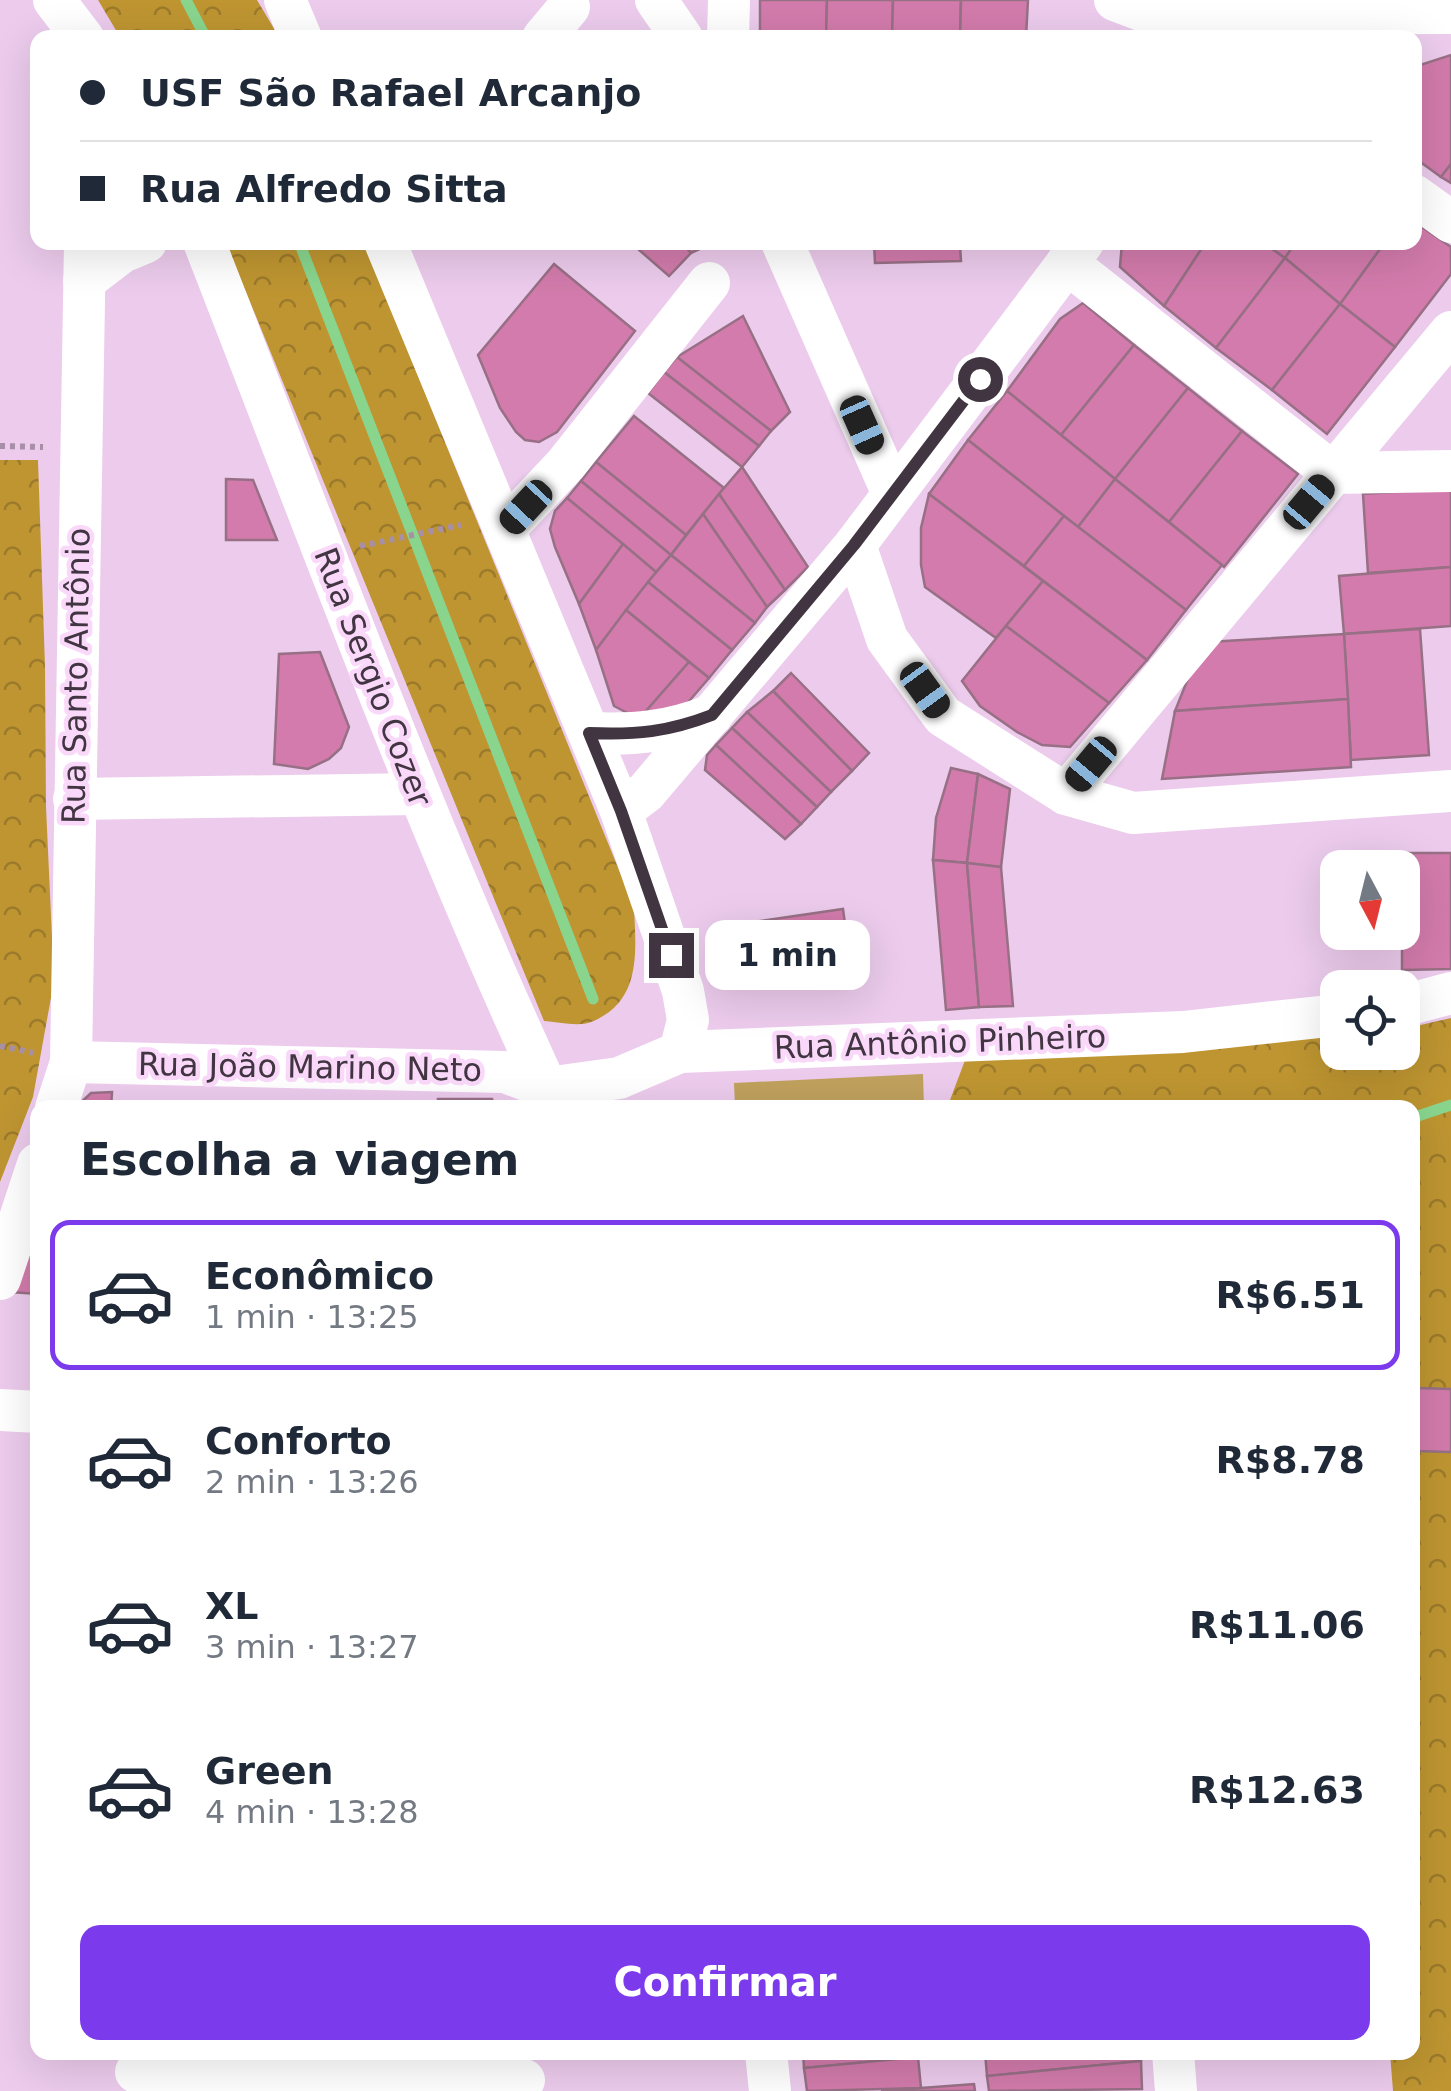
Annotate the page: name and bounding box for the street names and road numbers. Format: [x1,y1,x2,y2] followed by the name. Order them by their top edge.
[54,527,98,825] street label: Rua Santo Antônio
[306,542,440,812] street label: Rua Sergio Cozer
[773,1017,1107,1067] street label: Rua Antônio Pinheiro
[138,1045,482,1089] street label: Rua João Marino Neto

